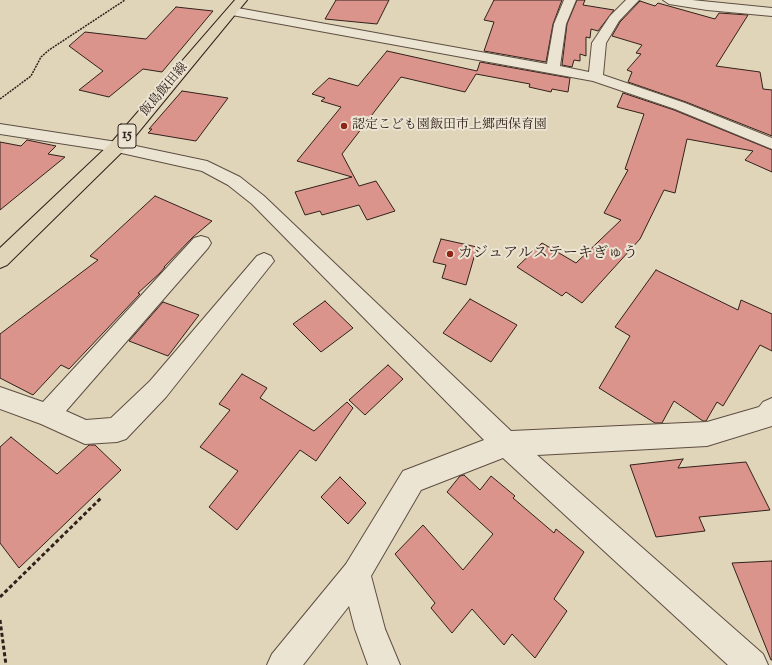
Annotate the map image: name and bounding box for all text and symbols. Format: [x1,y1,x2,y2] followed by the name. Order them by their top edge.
[138,60,192,120] street label: 飯島飯田線
[352,118,547,134] place label: 認定こども園飯田市上郷西保育園
[339,121,349,131] marker: 認定こども園飯田市上郷西保育園
[118,124,136,148] road number: 15
[458,245,638,263] place label: カジュアルステーキぎゅう
[445,249,455,259] marker: カジュアルステーキぎゅう

